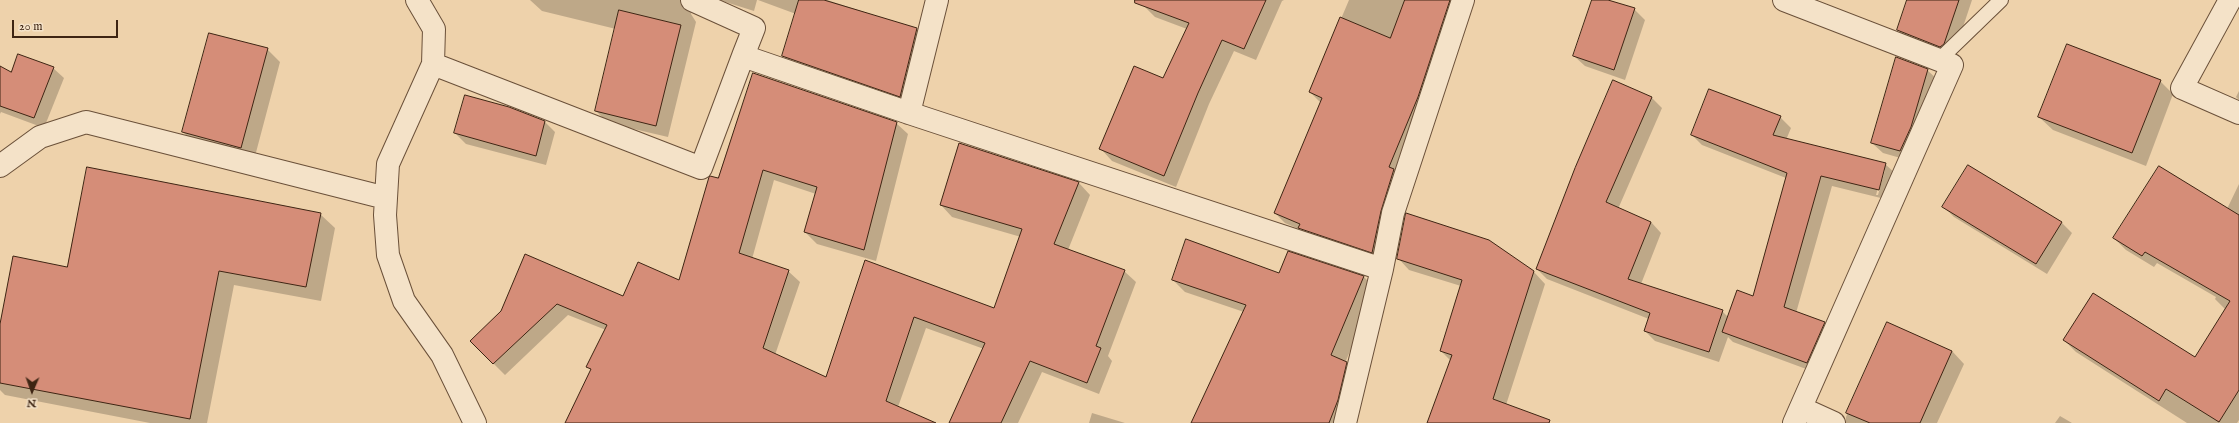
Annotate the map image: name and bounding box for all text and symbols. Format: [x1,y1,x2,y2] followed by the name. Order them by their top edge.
[14,12,120,38] scale bar
[19,19,42,34] text: 20 m
[12,371,52,411] north arrow
[27,396,37,410] text: N

